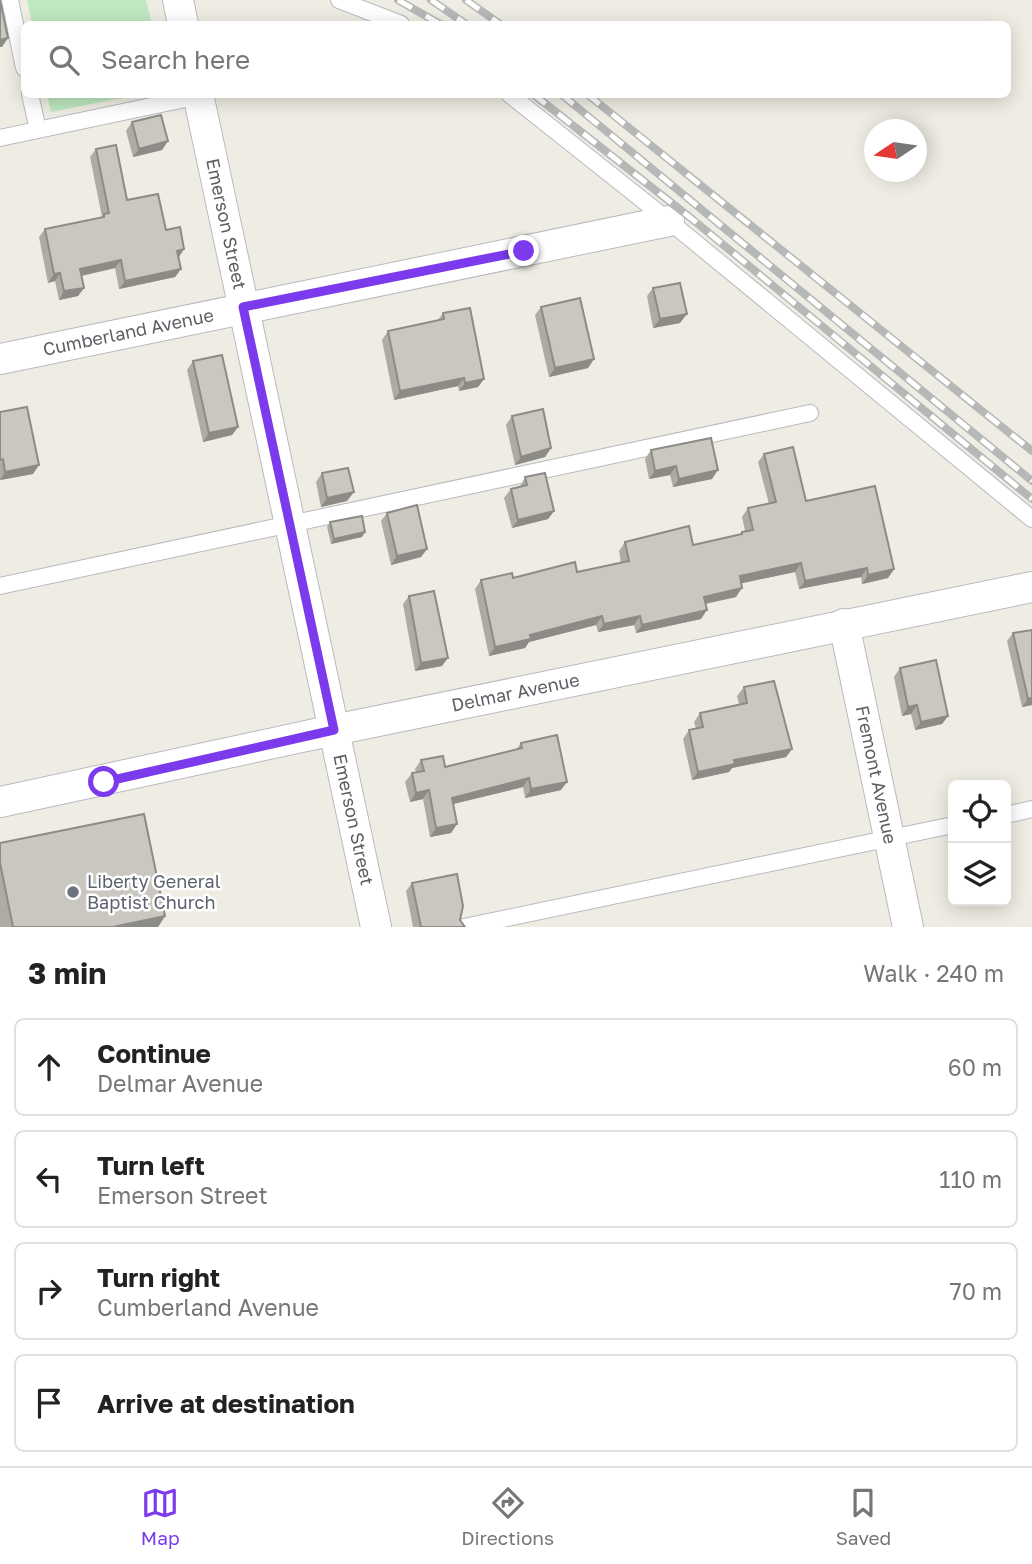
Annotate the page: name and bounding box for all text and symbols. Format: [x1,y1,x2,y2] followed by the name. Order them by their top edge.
[21,21,1011,98] search box
[45,41,83,79] icon: search
[101,44,250,75] text: Search here
[864,119,927,182] north arrow
[202,156,251,292] street label: Emerson Street
[508,235,539,266] route end
[41,303,215,360] street label: Cumberland Avenue
[449,668,581,716] street label: Delmar Avenue
[851,703,902,846] street label: Fremont Avenue
[329,752,379,887] street label: Emerson Street
[88,766,119,797] route start
[948,780,1011,906] map controls
[948,780,1011,843] button: locate
[948,843,1011,906] button: layers
[87,870,221,913] place label: Liberty General Baptist Church
[65,884,81,900] marker: Liberty General Baptist Church
[28,955,106,991] text: 3 min
[863,959,1004,987] text: Walk · 240 m
[97,1038,211,1069] text: Continue
[30,1048,68,1086] icon: ahead
[948,1053,1002,1081] text: 60 m
[97,1069,263,1097] text: Delmar Avenue
[97,1150,205,1181] text: Turn left
[30,1160,68,1198] icon: left
[939,1165,1002,1193] text: 110 m
[97,1181,268,1209] text: Emerson Street
[97,1262,220,1293] text: Turn right
[30,1272,68,1310] icon: right
[949,1277,1002,1305] text: 70 m
[97,1293,319,1321] text: Cumberland Avenue
[30,1384,68,1422] icon: arrive
[97,1388,355,1419] text: Arrive at destination
[141,1484,180,1549] tab: Map
[461,1484,554,1549] tab: Directions
[836,1484,891,1549] tab: Saved

